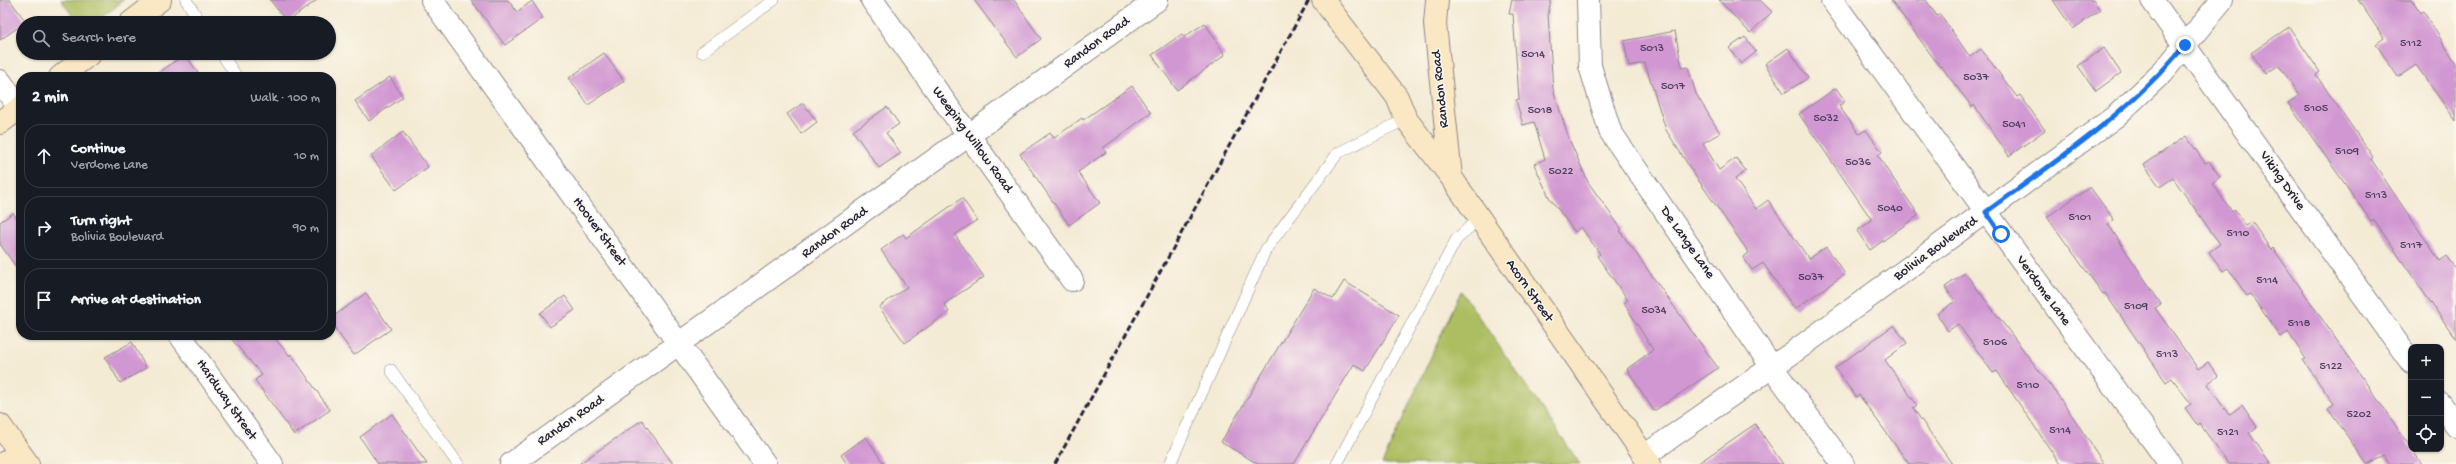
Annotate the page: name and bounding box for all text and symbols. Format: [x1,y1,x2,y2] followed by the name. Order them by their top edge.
[1061,12,1135,73] street label: Randon Road
[16,16,336,60] search box
[30,27,52,49] icon: search
[62,29,136,47] text: Search here
[2176,36,2194,54] route end
[2400,37,2422,51] house number: 5112
[1640,42,1664,56] house number: 5013
[1428,48,1454,129] street label: Randon Road
[1521,48,1545,62] house number: 5014
[1963,71,1990,85] house number: 5037
[1661,80,1686,94] house number: 5017
[928,83,1017,198] street label: Weeping Willow Road
[32,88,68,108] text: 2 min
[251,91,320,106] text: Walk · 100 m
[2304,102,2328,116] house number: 5105
[1528,104,1553,118] house number: 5018
[1813,112,1839,126] house number: 5032
[2002,118,2026,132] house number: 5041
[71,140,125,158] text: Continue
[33,145,55,167] icon: ahead
[2335,145,2359,159] house number: 5109
[2255,147,2309,215] street label: Viking Drive
[294,149,319,164] text: 10 m
[1845,156,1872,170] house number: 5036
[71,158,148,173] text: Verdome Lane
[1549,165,1574,179] house number: 5022
[2365,189,2387,203] house number: 5113
[568,194,631,271] street label: Hoover Street
[799,202,873,263] street label: Randon Road
[1877,202,1903,216] house number: 5040
[1655,203,1719,283] street label: De Lange Lane
[2069,211,2092,225] house number: 5101
[71,212,131,230] text: Turn right
[1890,212,1983,286] street label: Bolivia Boulevard
[33,217,55,239] icon: right
[293,221,319,236] text: 90 m
[1992,225,2010,243] route start
[2227,227,2250,241] house number: 5110
[71,230,163,245] text: Bolivia Boulevard
[2400,239,2423,253] house number: 5117
[2011,252,2075,330] street label: Verdome Lane
[1501,256,1557,327] street label: Acorn Street
[1798,271,1825,285] house number: 5037
[2256,274,2278,288] house number: 5114
[33,289,55,311] icon: arrive
[71,291,201,309] text: Arrive at destination
[2124,300,2148,314] house number: 5109
[1641,304,1667,318] house number: 5034
[2288,317,2311,331] house number: 5118
[1983,336,2008,350] house number: 5106
[2408,344,2444,452] map controls
[2408,344,2444,380] button: +
[2156,348,2178,362] house number: 5113
[192,356,261,445] street label: Hardway Street
[2320,360,2343,374] house number: 5122
[2017,379,2040,393] house number: 5110
[2408,380,2444,416] button: −
[534,391,609,450] street label: Randon Road
[2347,408,2372,422] house number: 5202
[2408,416,2444,452] button: locate
[2049,424,2071,438] house number: 5114
[2217,426,2239,440] house number: 5121

